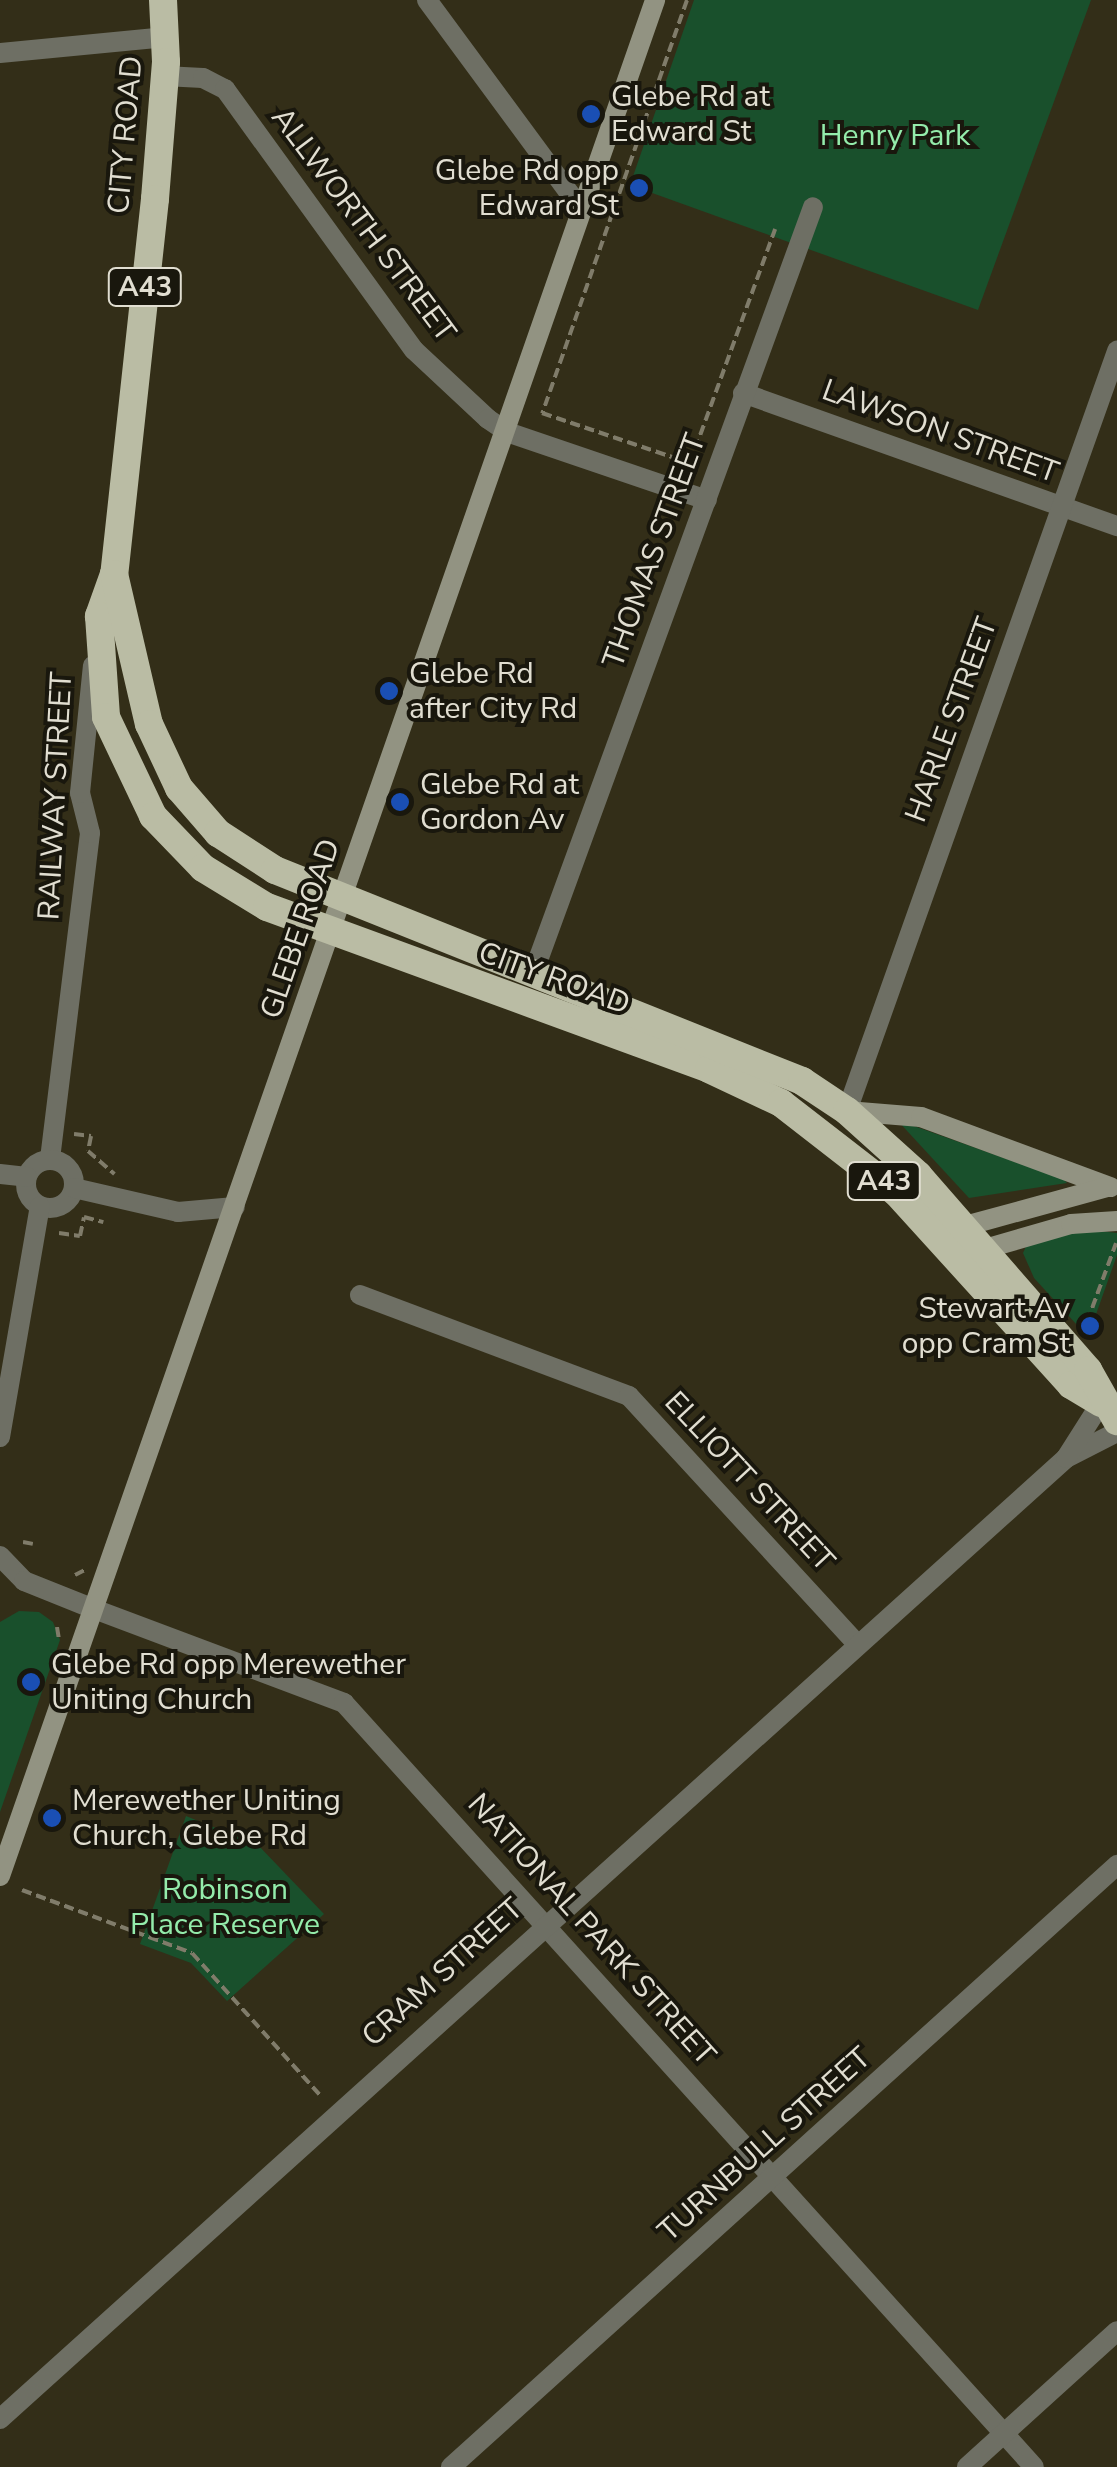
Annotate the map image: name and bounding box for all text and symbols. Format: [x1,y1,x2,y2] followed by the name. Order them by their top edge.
[101,54,151,216] street label: CITY ROAD
[611,79,770,150] place label: Glebe Rd at Edward St
[263,101,463,349] street label: ALLWORTH STREET
[580,103,602,125] marker: Glebe Rd at Edward St
[820,118,970,154] park label: Henry Park
[435,153,619,224] place label: Glebe Rd opp Edward St
[628,177,650,199] marker: Glebe Rd opp Edward St
[108,264,182,310] road number: A43
[817,373,1063,491] street label: LAWSON STREET
[596,429,714,673] street label: THOMAS STREET
[898,613,1006,827] street label: HARLE STREET
[409,656,577,726] place label: Glebe Rd after City Rd
[32,671,80,921] street label: RAILWAY STREET
[378,680,400,702] marker: Glebe Rd after City Rd
[420,767,579,838] place label: Glebe Rd at Gordon Av
[389,791,411,813] marker: Glebe Rd at Gordon Av
[253,834,349,1024] street label: GLEBE ROAD
[473,935,635,1023] street label: CITY ROAD
[846,1158,922,1204] road number: A43
[902,1291,1070,1362] place label: Stewart Av opp Cram St
[1079,1315,1101,1337] marker: Stewart Av opp Cram St
[657,1385,841,1579] street label: ELLIOTT STREET
[51,1647,406,1718] place label: Glebe Rd opp Merewether Uniting Church
[20,1671,42,1693] marker: Glebe Rd opp Merewether Uniting Church
[72,1783,341,1854] place label: Merewether Uniting Church, Glebe Rd
[460,1787,722,2073] street label: NATIONAL PARK STREET
[41,1807,63,1829] marker: Merewether Uniting Church, Glebe Rd
[130,1872,320,1942] park label: Robinson Place Reserve
[355,1891,531,2055] street label: CRAM STREET
[651,2040,879,2250] street label: TURNBULL STREET

